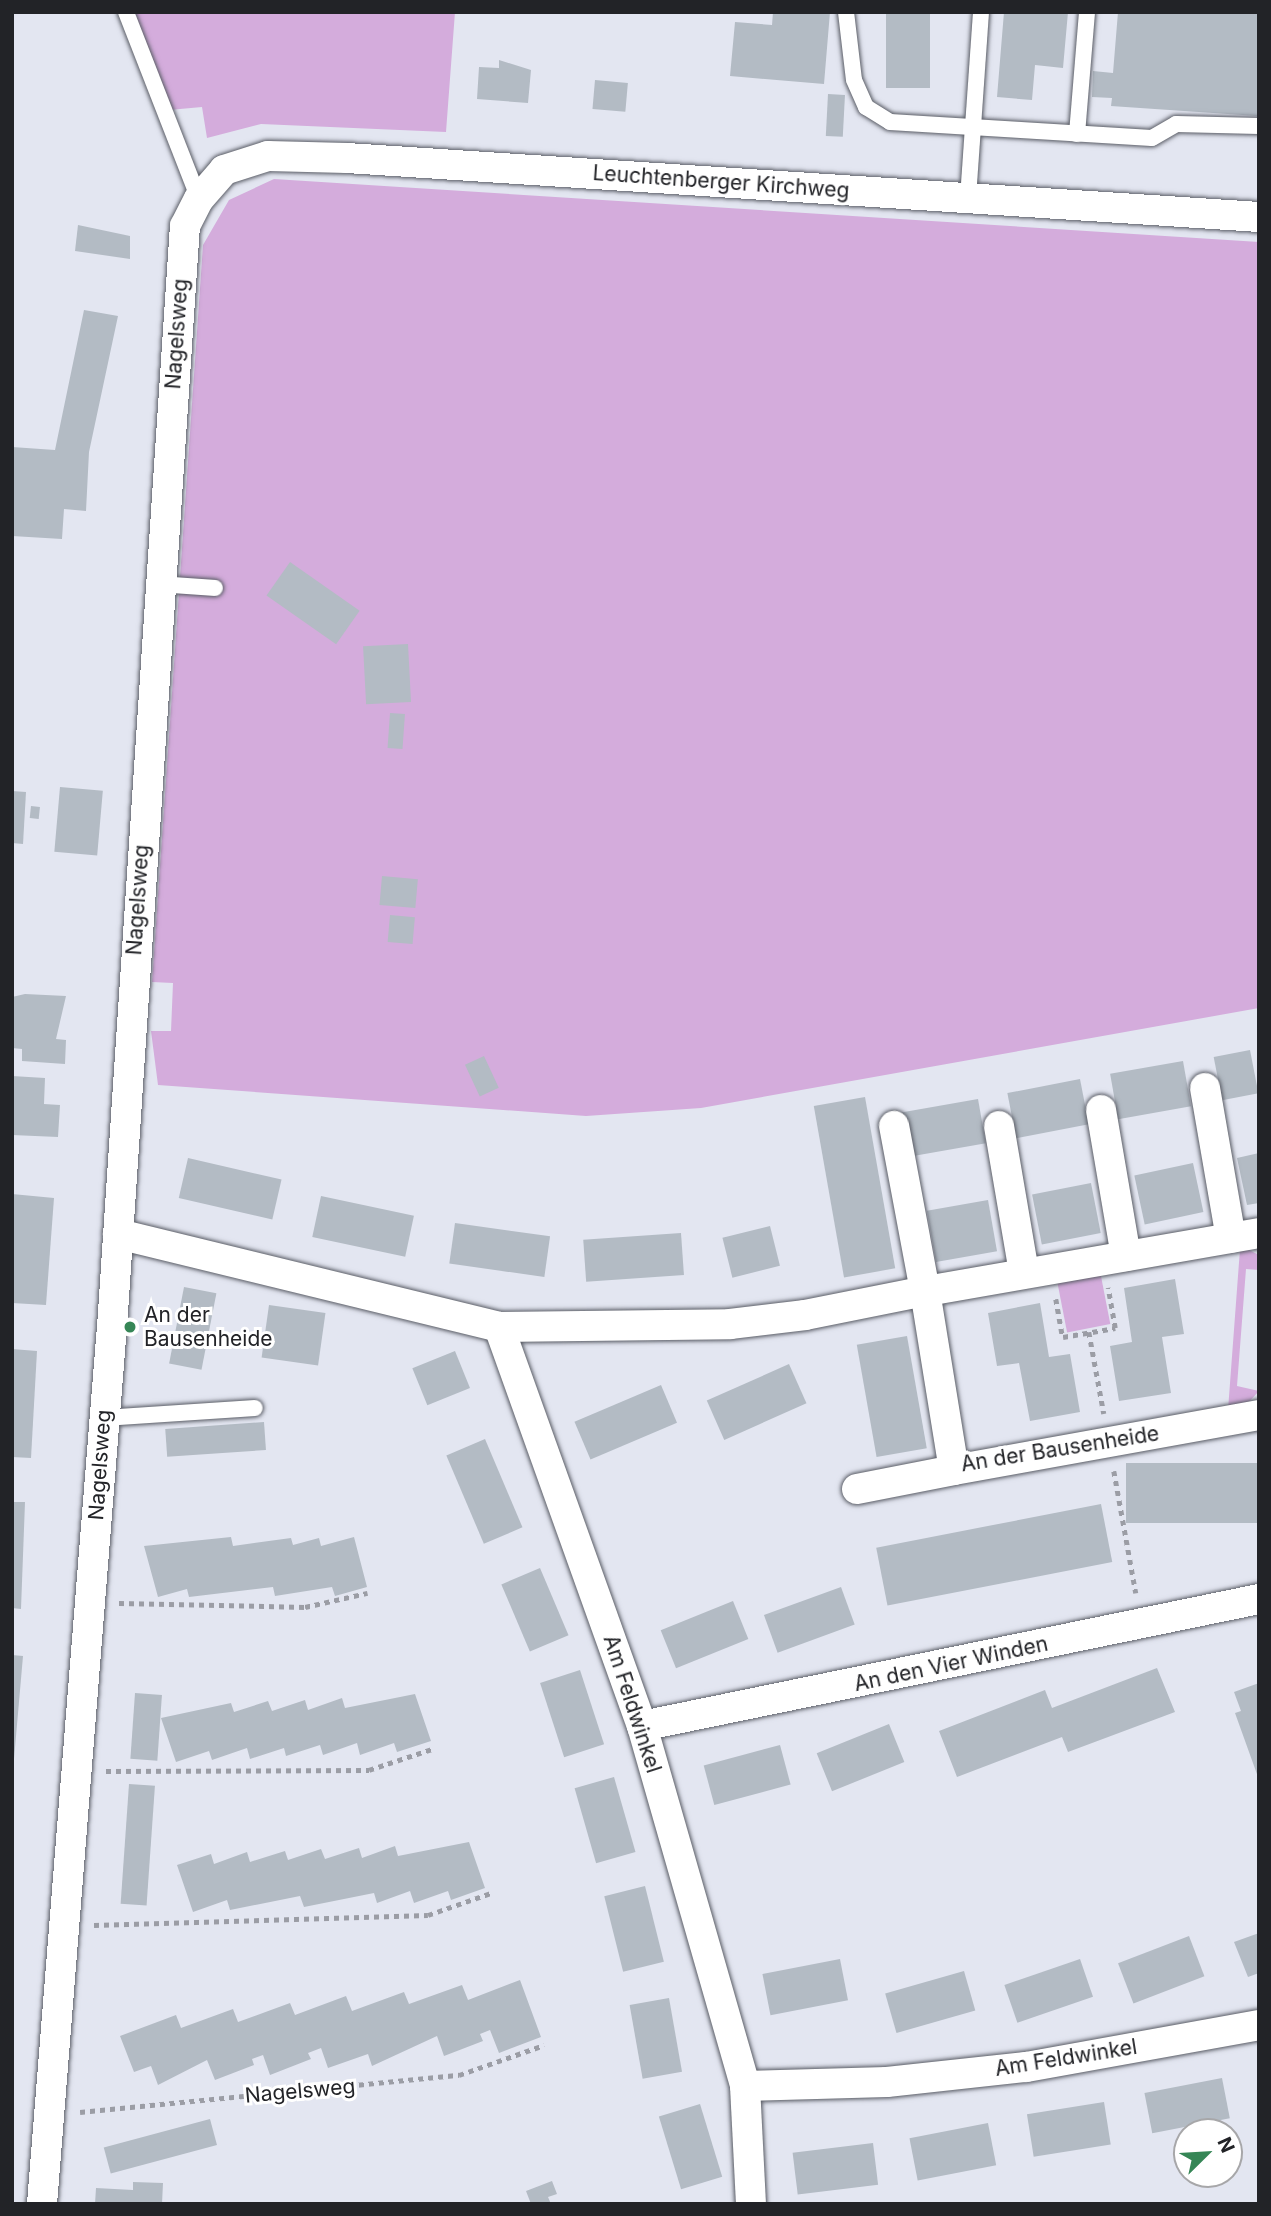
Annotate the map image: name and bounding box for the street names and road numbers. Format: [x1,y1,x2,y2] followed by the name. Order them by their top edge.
[592,160,850,204] street label: Leuchtenberger Kirchweg
[161,278,193,390] street label: Nagelsweg
[122,844,154,956] street label: Nagelsweg
[84,1409,116,1521] street label: Nagelsweg
[959,1421,1161,1477] street label: An der Bausenheide
[852,1631,1050,1697] street label: An den Vier Winden
[598,1632,666,1776] street label: Am Feldwinkel
[993,2034,1139,2082] street label: Am Feldwinkel
[244,2074,356,2108] street label: Nagelsweg

